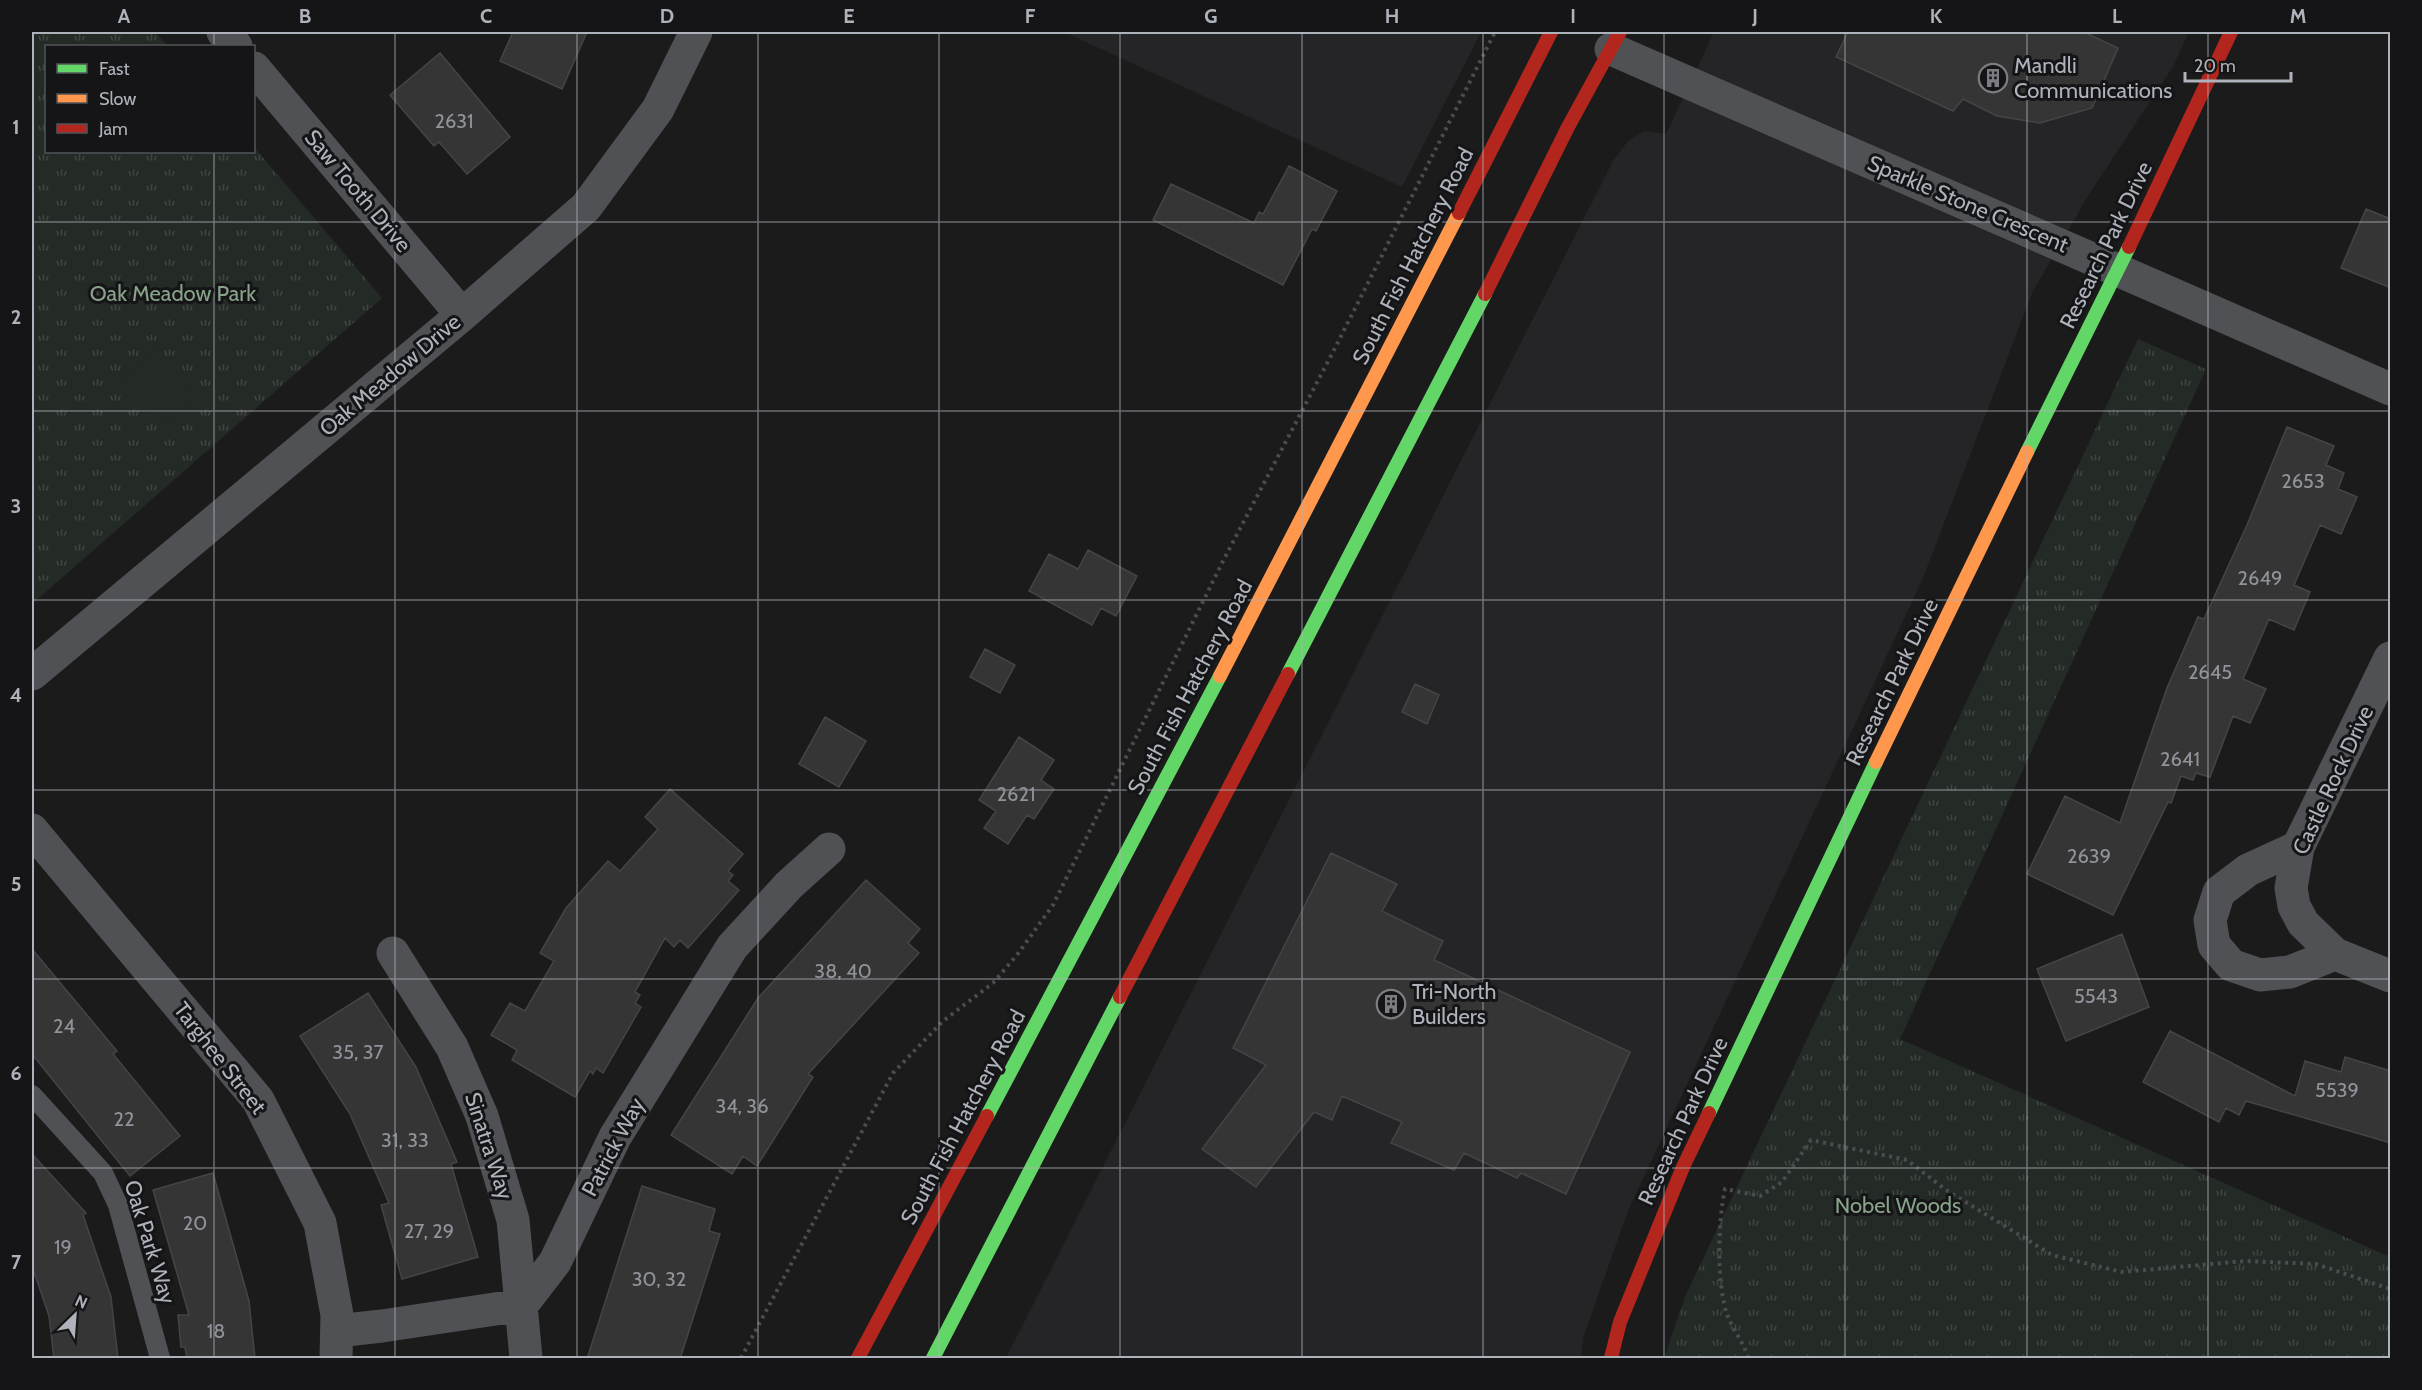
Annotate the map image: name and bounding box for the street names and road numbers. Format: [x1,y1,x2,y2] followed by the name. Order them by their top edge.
[299,124,417,258] street label: Saw Tooth Drive
[1347,143,1479,369] street label: South Fish Hatchery Road
[1864,150,2073,259] street label: Sparkle Stone Crescent
[2054,157,2158,333] street label: Research Park Drive
[314,308,466,442] street label: Oak Meadow Drive
[1122,575,1258,799] street label: South Fish Hatchery Road
[1840,594,1944,770] street label: Research Park Drive
[2287,701,2379,859] street label: Castle Rock Drive
[168,997,272,1120] street label: Targhee Street
[895,1005,1031,1229] street label: South Fish Hatchery Road
[1632,1033,1734,1209] street label: Research Park Drive
[459,1089,519,1203] street label: Sinatra Way
[576,1093,650,1201] street label: Patrick Way
[118,1177,182,1307] street label: Oak Park Way

